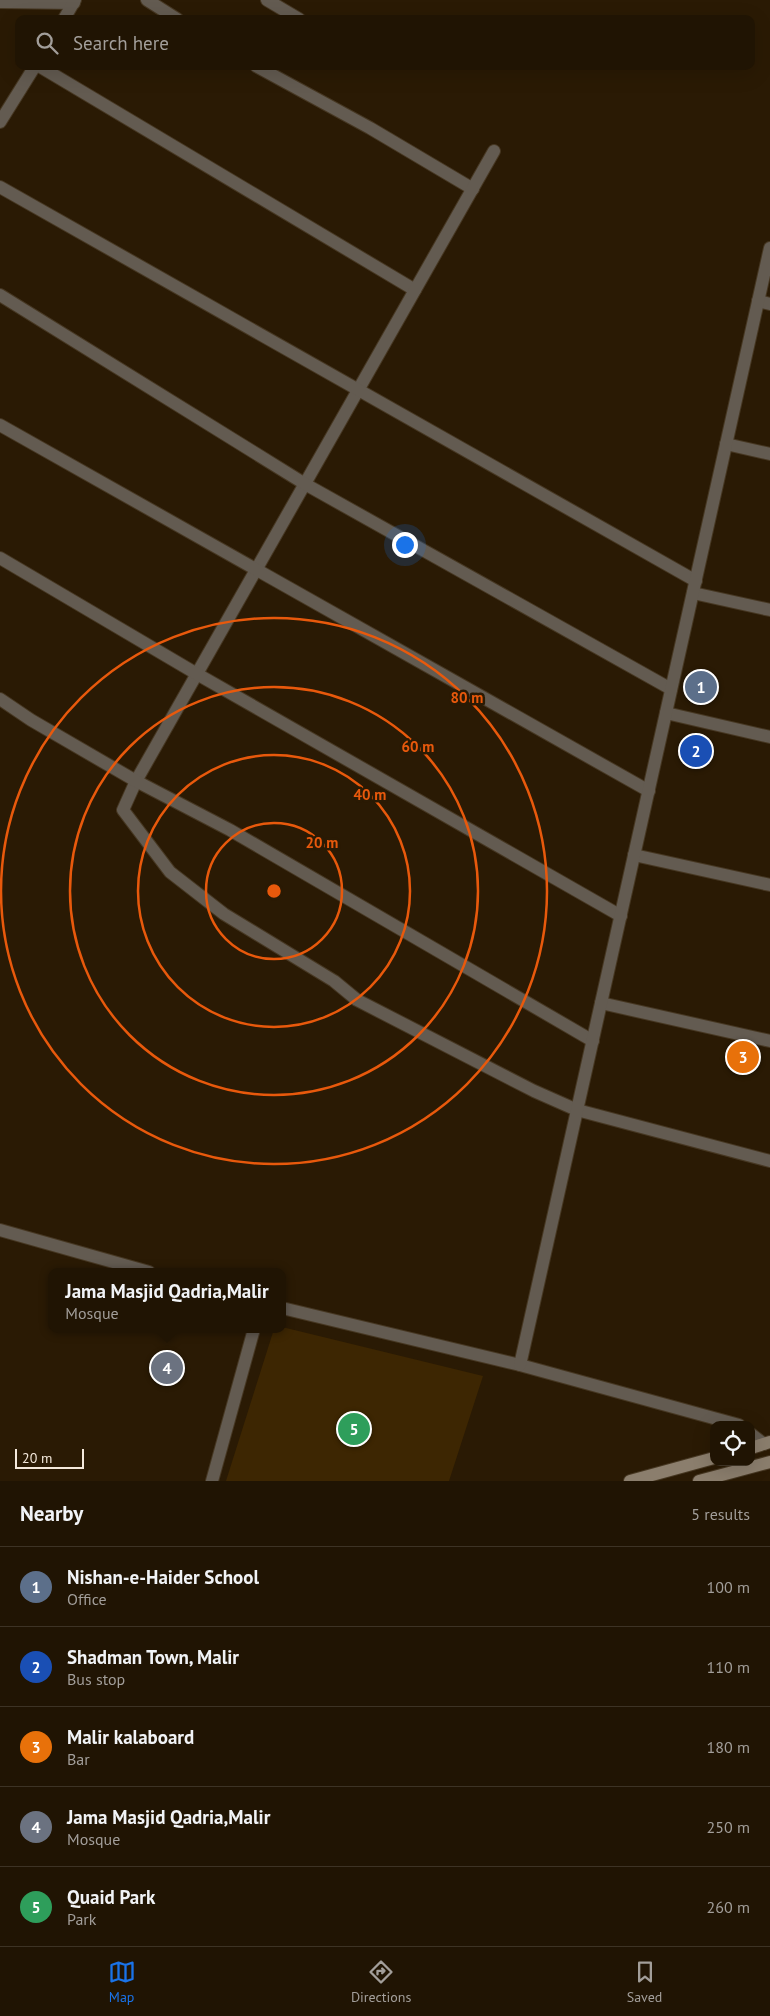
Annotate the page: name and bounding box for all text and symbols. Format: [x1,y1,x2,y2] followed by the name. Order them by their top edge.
[15,15,755,70] search box
[33,29,61,57] icon: search
[73,31,169,55] text: Search here
[392,532,418,558] your location
[685,668,717,706] pin: 1
[451,688,483,707] text: 80 m
[680,732,712,770] pin: 2
[402,737,434,756] text: 60 m
[354,785,386,804] text: 40 m
[306,833,338,852] text: 20 m
[265,882,283,900] centre of rings
[727,1038,759,1076] pin: 3
[48,1268,286,1333] popup
[65,1279,269,1303] text: Jama Masjid Qadria,Malir
[65,1303,119,1323] text: Mosque
[151,1349,183,1387] pin: 4
[338,1410,370,1448] pin: 5
[710,1421,755,1466] map controls
[710,1421,755,1466] button: locate
[15,1446,84,1469] scale bar
[22,1449,52,1467] text: 20 m
[20,1500,83,1527] text: Nearby
[691,1504,750,1524] text: 5 results
[67,1565,259,1589] text: Nishan-e-Haider School
[31,1577,41,1597] text: 1
[707,1577,750,1597] text: 100 m
[67,1589,107,1609] text: Office
[67,1645,239,1669] text: Shadman Town, Malir
[31,1657,41,1677] text: 2
[707,1657,750,1677] text: 110 m
[67,1669,125,1689] text: Bus stop
[67,1725,194,1749] text: Malir kalaboard
[31,1737,41,1757] text: 3
[707,1737,750,1757] text: 180 m
[67,1749,90,1769] text: Bar
[67,1805,270,1829] text: Jama Masjid Qadria,Malir
[31,1817,41,1837] text: 4
[707,1817,750,1837] text: 250 m
[67,1829,120,1849] text: Mosque
[67,1885,155,1909] text: Quaid Park
[31,1897,41,1917] text: 5
[707,1897,750,1917] text: 260 m
[67,1909,96,1929] text: Park
[108,1958,136,2006] tab: Map
[351,1958,411,2006] tab: Directions
[627,1958,662,2006] tab: Saved

